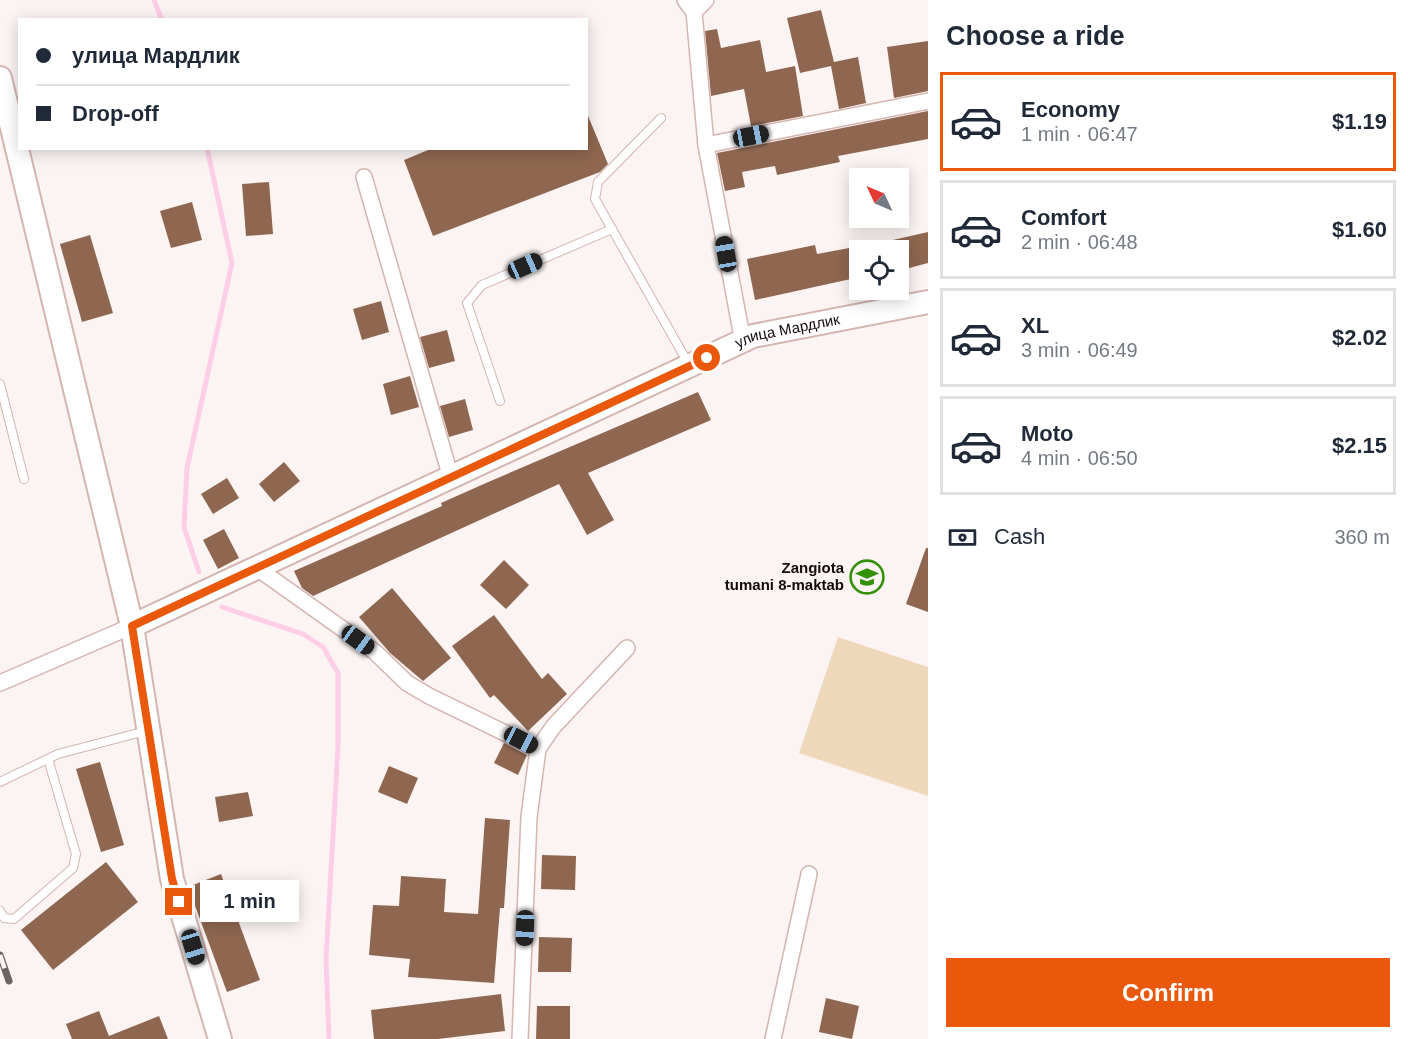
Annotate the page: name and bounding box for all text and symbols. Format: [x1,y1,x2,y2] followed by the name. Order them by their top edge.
[946,21,1125,51] text: Choose a ride
[72,43,240,68] text: улица Мардлик
[949,95,1003,149] icon: car
[1021,97,1120,122] text: Economy
[72,101,159,126] text: Drop-off
[1332,109,1387,134] text: $1.19
[1021,123,1138,145] text: 1 min · 06:47
[732,124,770,148] car
[849,168,909,228] north arrow
[849,168,909,300] map controls
[949,203,1003,257] icon: car
[1021,205,1107,230] text: Comfort
[1332,217,1387,242] text: $1.60
[1021,231,1138,253] text: 2 min · 06:48
[714,235,738,273] car
[849,240,909,300] button: locate
[505,250,545,282] car
[732,310,841,351] street label: улица Мардлик
[949,311,1003,365] icon: car
[1021,313,1049,338] text: XL
[1332,325,1387,350] text: $2.02
[1021,339,1138,361] text: 3 min · 06:49
[693,344,720,371] route start
[949,419,1003,473] icon: car
[1021,421,1074,446] text: Moto
[1332,433,1387,458] text: $2.15
[1021,447,1138,469] text: 4 min · 06:50
[946,521,979,554] icon: cash
[994,524,1045,549] text: Cash
[1334,526,1390,548] text: 360 m
[725,559,845,593] place label: Zangiota tumani 8-maktab
[849,559,885,595] school or university icon: Zangiota tumani 8-maktab
[338,622,378,658] car
[501,724,541,756] car
[200,881,299,923] callout: 1 min
[165,888,192,915] route end
[223,890,276,912] text: 1 min
[515,910,535,946] car
[179,927,207,967] car
[946,958,1390,1027] button: Confirm

